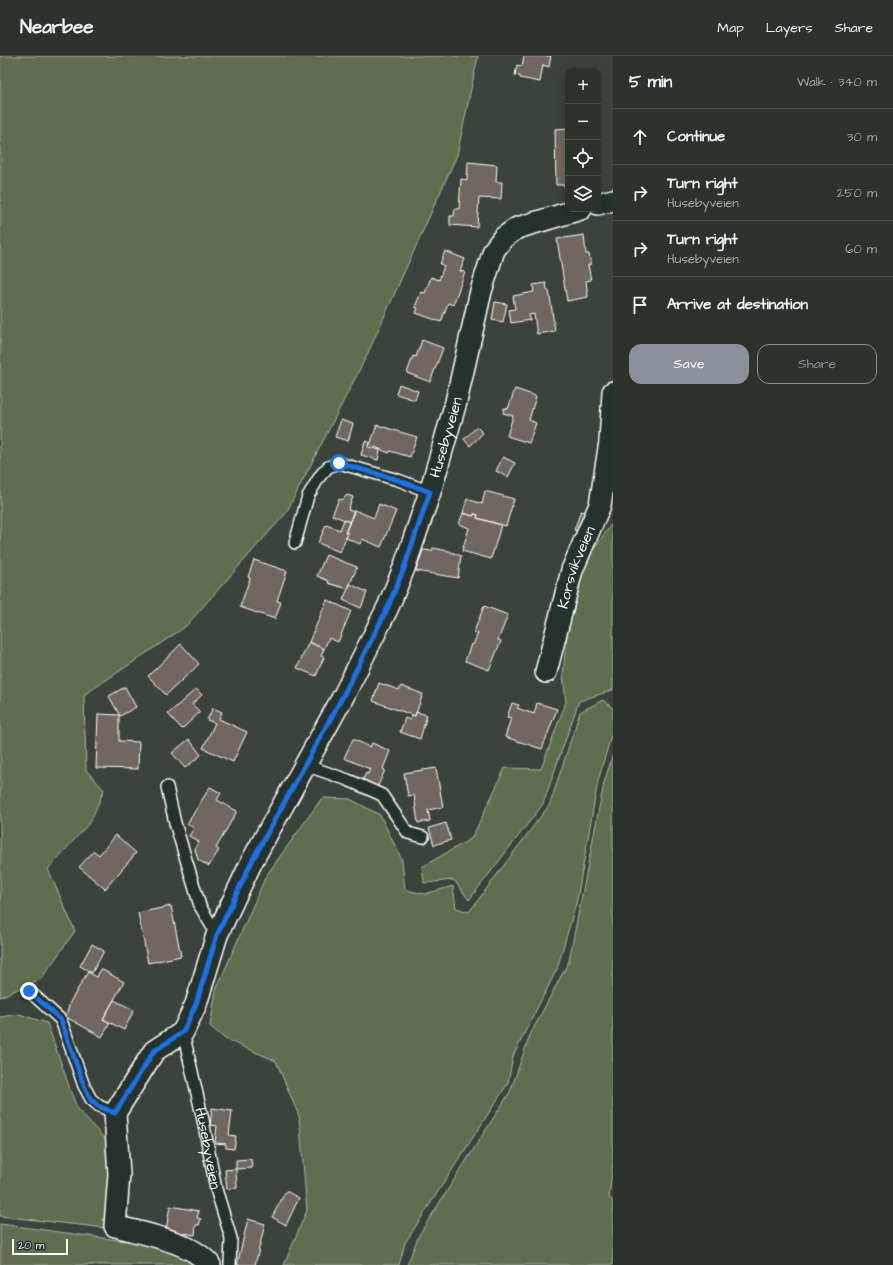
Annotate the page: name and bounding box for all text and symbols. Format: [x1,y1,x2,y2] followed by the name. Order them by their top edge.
[20,14,94,41] text: Nearbee
[717,18,744,38] text: Map
[766,18,813,38] text: Layers
[835,18,873,38] text: Share
[565,68,601,212] map controls
[565,68,601,104] button: +
[629,70,672,94] text: 5 min
[797,73,877,91] text: Walk · 340 m
[565,104,601,140] button: −
[629,126,651,148] icon: ahead
[667,126,725,147] text: Continue
[847,128,877,146] text: 30 m
[565,140,601,176] button: locate
[667,173,738,194] text: Turn right
[565,176,601,212] button: layers
[629,182,651,204] icon: right
[837,184,877,202] text: 250 m
[667,194,739,212] text: Husebyveien
[667,229,738,250] text: Turn right
[629,238,651,260] icon: right
[845,240,877,258] text: 60 m
[667,250,739,268] text: Husebyveien
[629,294,651,316] icon: arrive
[667,294,808,315] text: Arrive at destination
[629,344,749,384] button: Save
[757,344,877,384] button: Share
[424,395,467,480] street label: Husebyveien
[330,454,348,472] route start
[552,522,600,611] street label: Korsvikveien
[20,982,38,1000] route end
[190,1105,226,1191] street label: Husebyveien
[12,1237,68,1256] scale bar
[18,1238,44,1253] text: 20 m

